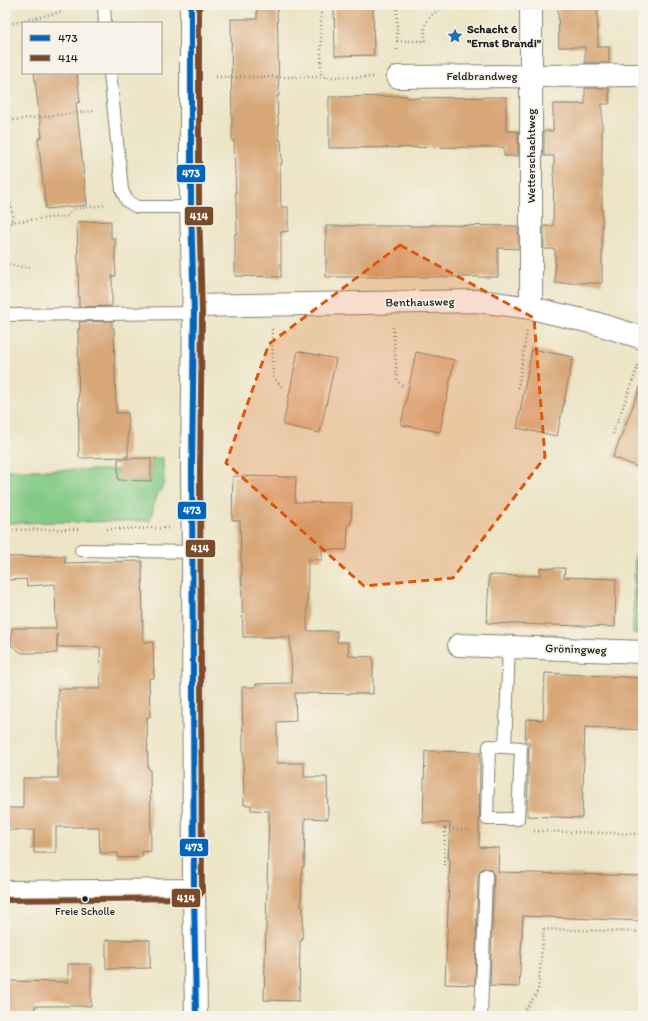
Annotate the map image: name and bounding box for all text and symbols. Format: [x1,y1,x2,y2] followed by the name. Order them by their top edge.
[22,22,162,74] legend
[467,22,542,50] place label: Schacht 6 "Ernst Brandi"
[446,27,464,45] place icon: Schacht 6 "Ernst Brandi"
[58,31,78,45] text: 473
[58,51,78,65] text: 414
[446,69,519,83] street label: Feldbrandweg
[524,108,538,203] street label: Wetterschachtweg
[176,164,206,183] line badge: 473
[182,167,200,180] text: 473
[184,206,214,226] line badge: 414
[190,210,209,223] text: 414
[385,294,456,310] street label: Benthausweg
[177,501,207,520] line badge: 473
[183,504,201,517] text: 473
[185,539,216,558] line badge: 414
[191,542,210,555] text: 414
[545,641,608,657] street label: Gröningweg
[179,838,209,857] line badge: 473
[185,841,203,854] text: 473
[171,888,201,908] line badge: 414
[177,892,196,905] text: 414
[80,894,90,904] marker: Freie Scholle
[55,905,115,918] place label: Freie Scholle

